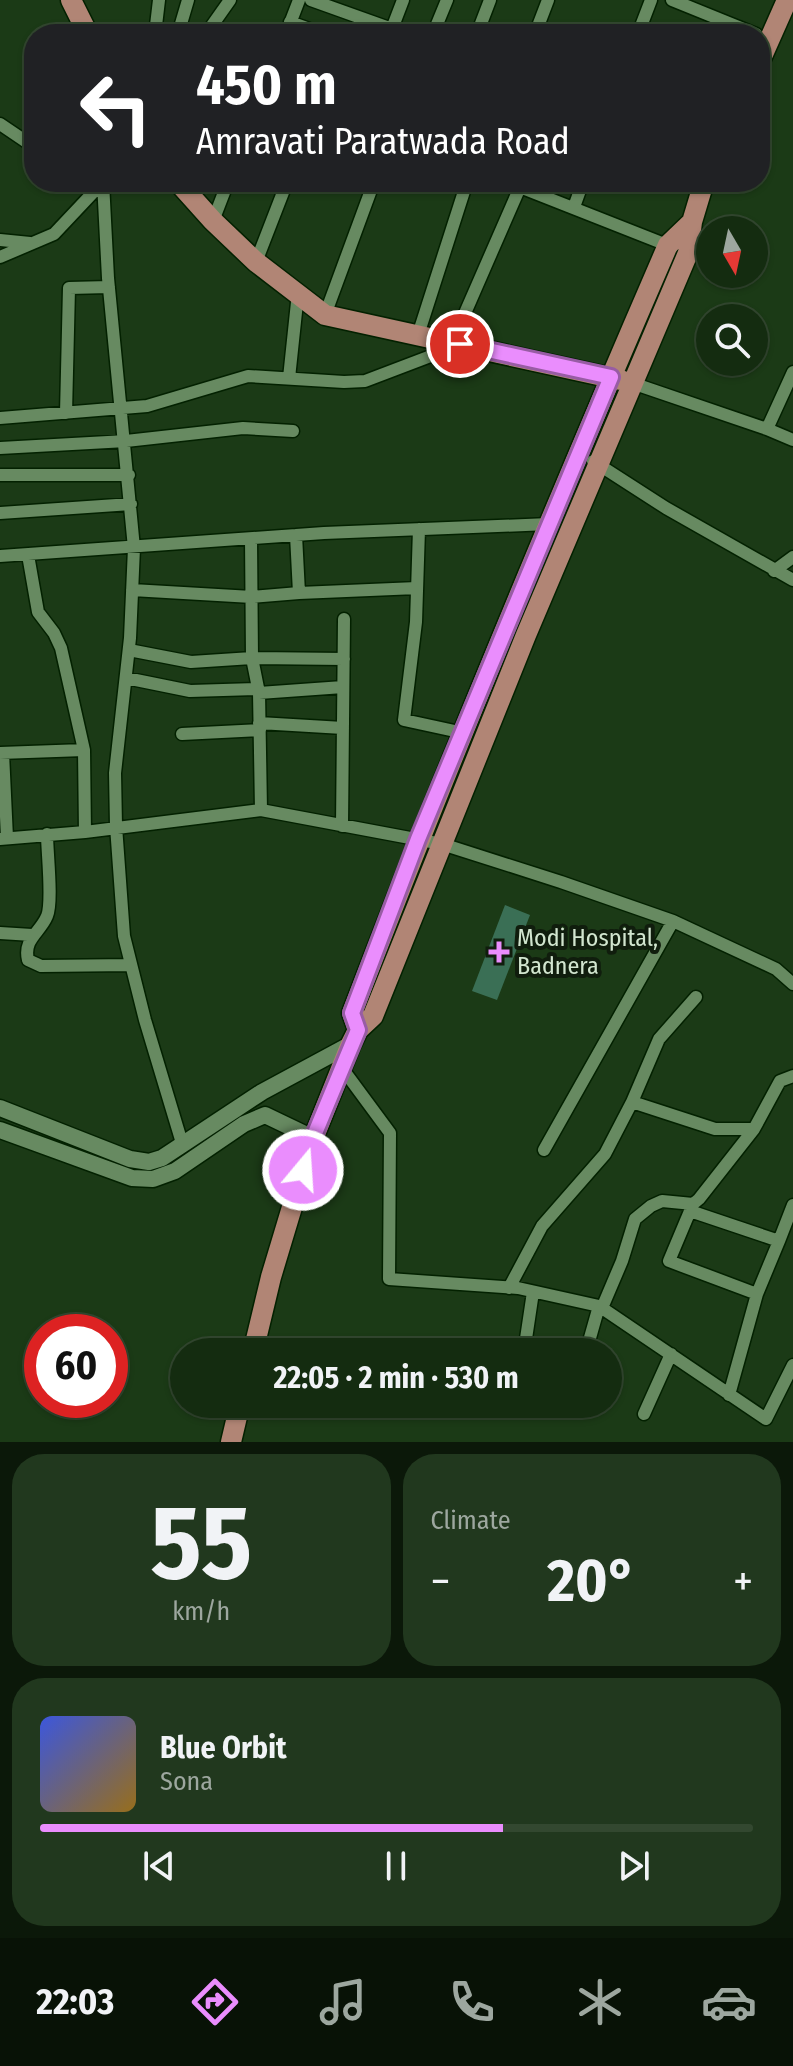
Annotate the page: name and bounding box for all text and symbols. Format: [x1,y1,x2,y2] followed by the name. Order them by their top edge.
[196,52,337,119] text: 450 m
[64,56,168,160] icon: left
[196,120,570,164] text: Amravati Paratwada Road
[696,216,768,288] north arrow
[696,216,768,376] map controls
[696,304,768,376] button: search
[426,310,494,378] pin
[438,322,482,366] icon: arrive
[517,924,658,980] place label: Modi Hospital, Badnera
[488,941,510,963] marker: Modi Hospital, Badnera
[261,1128,345,1212] position arrow
[24,1314,128,1418] speed limit sign: 60
[273,1360,519,1396] text: 22:05 · 2 min · 530 m
[150,1481,252,1606] text: 55
[431,1505,511,1536] text: Climate
[547,1545,636,1617] text: 20°
[431,1555,450,1608] text: −
[733,1555,753,1608] text: +
[172,1596,230,1627] text: km/h
[160,1730,286,1766] text: Blue Orbit
[160,1766,213,1797] text: Sona
[137,1844,181,1888] icon: previous
[374,1844,418,1888] icon: pause
[612,1844,656,1888] icon: next
[187,1974,243,2030] icon: directions
[315,1974,371,2030] icon: music
[444,1974,500,2030] icon: phone
[572,1974,628,2030] icon: climate
[701,1974,757,2030] icon: car
[36,1980,114,2024] text: 22:03

